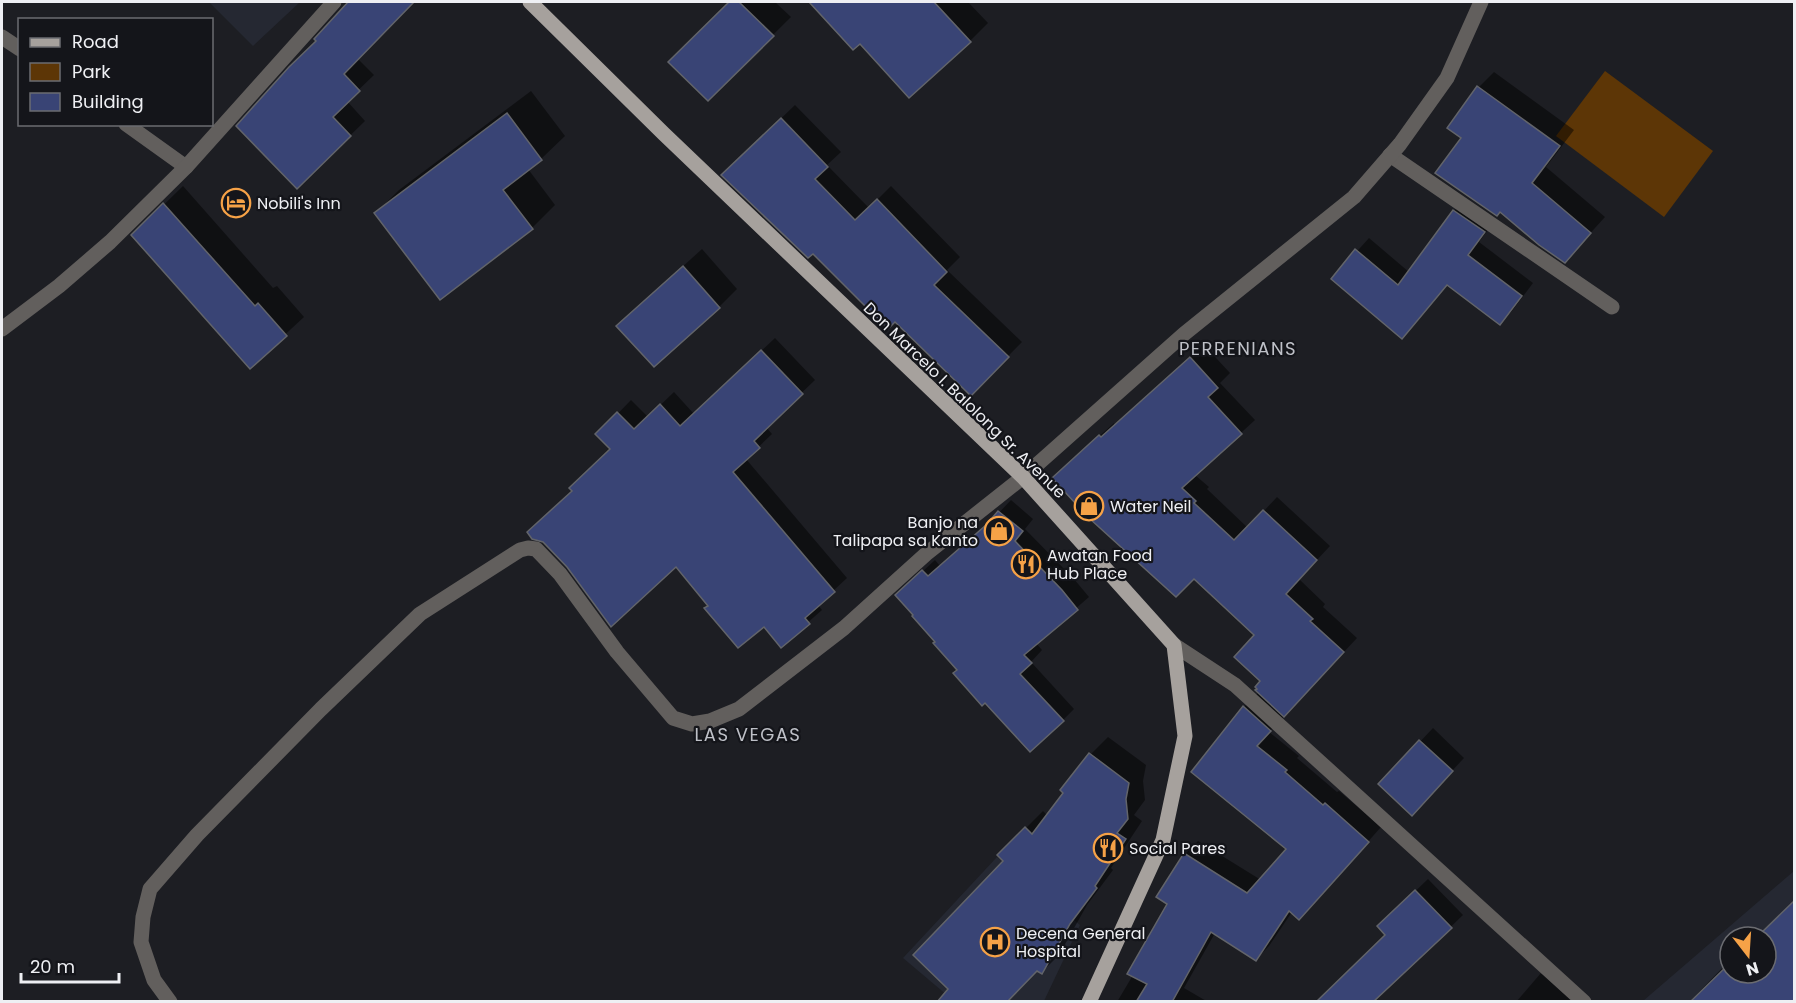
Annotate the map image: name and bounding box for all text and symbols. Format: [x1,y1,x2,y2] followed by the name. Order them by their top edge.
[18,18,213,126] legend
[72,29,119,54] text: Road
[72,59,111,84] text: Park
[72,89,144,114] text: Building
[220,187,252,219] hotel icon: Nobili's Inn
[257,192,341,215] place label: Nobili's Inn
[858,297,1071,504] street label: Don Marcelo I. Balolong Sr. Avenue
[1179,336,1297,361] district label: PERRENIANS
[1073,490,1105,522] shop icon: Water Neil
[1110,495,1191,518] place label: Water Neil
[833,511,978,552] place label: Banjo na Talipapa sa Kanto
[983,515,1015,547] shop icon: Banjo na Talipapa sa Kanto
[1047,544,1152,585] place label: Awatan Food Hub Place
[1010,548,1042,580] restaurant icon: Awatan Food Hub Place
[695,722,801,747] district label: LAS VEGAS
[1092,832,1124,864] restaurant icon: Social Pares
[1129,837,1226,860] place label: Social Pares
[1016,922,1145,963] place label: Decena General Hospital
[1718,925,1778,985] north arrow
[979,926,1011,958] hospital icon: Decena General Hospital
[21,946,118,984] scale bar
[30,954,75,979] text: 20 m
[1743,956,1761,982] text: N

